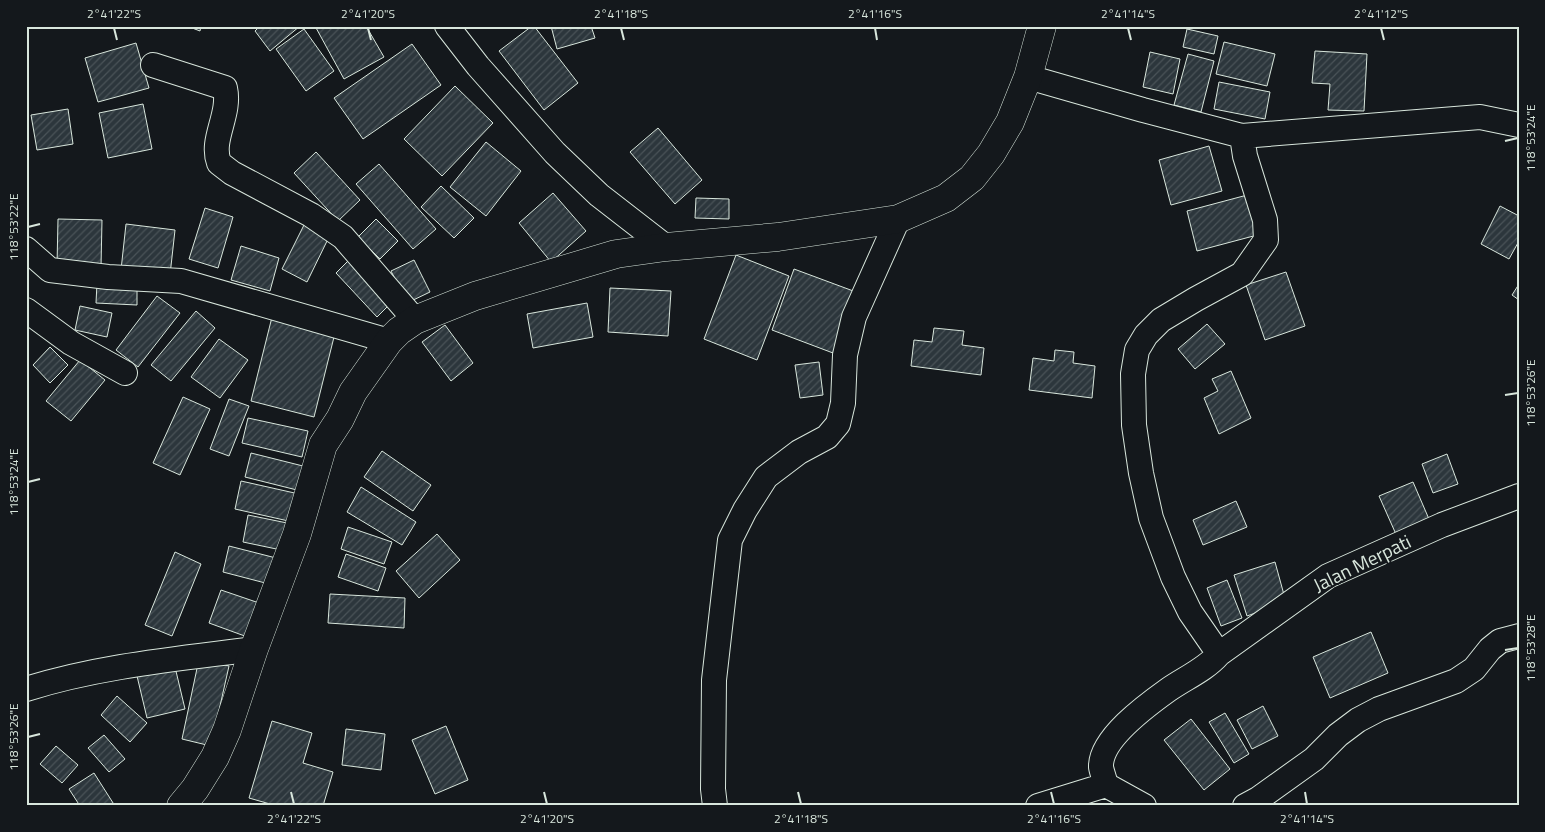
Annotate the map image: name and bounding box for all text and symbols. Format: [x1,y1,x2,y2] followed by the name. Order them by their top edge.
[87,4,141,23] text: 2°41'22"S
[341,4,395,23] text: 2°41'20"S
[594,4,648,23] text: 2°41'18"S
[848,4,902,23] text: 2°41'16"S
[1101,4,1155,23] text: 2°41'14"S
[1354,4,1408,23] text: 2°41'12"S
[1521,104,1540,172] text: 118°53'24"E
[4,193,23,261] text: 118°53'22"E
[1521,359,1540,427] text: 118°53'26"E
[4,448,23,516] text: 118°53'24"E
[1308,526,1416,599] street label: Jalan Merpati
[1521,614,1540,682] text: 118°53'28"E
[4,703,23,771] text: 118°53'26"E
[267,809,321,828] text: 2°41'22"S
[520,809,574,828] text: 2°41'20"S
[774,809,828,828] text: 2°41'18"S
[1027,809,1081,828] text: 2°41'16"S
[1280,809,1334,828] text: 2°41'14"S

